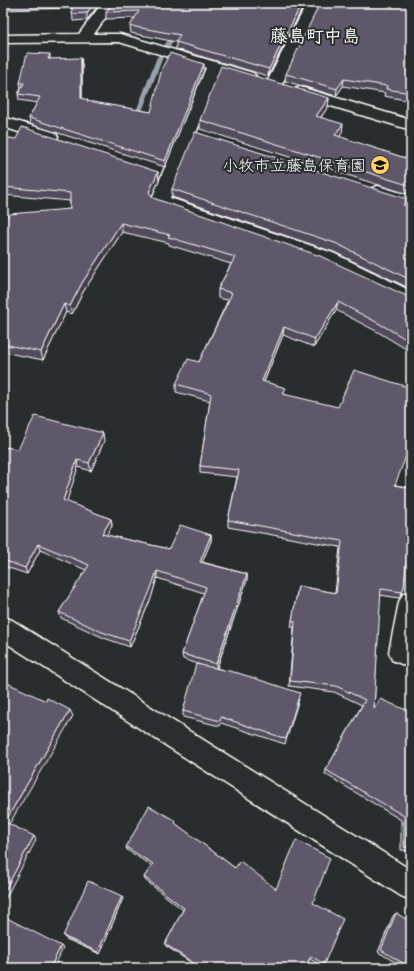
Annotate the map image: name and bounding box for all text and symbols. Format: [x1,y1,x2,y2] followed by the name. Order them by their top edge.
[270,25,360,47] district label: 藤島町中島
[369,154,391,176] school or university icon: 小牧市立藤島保育園
[222,156,366,176] place label: 小牧市立藤島保育園

